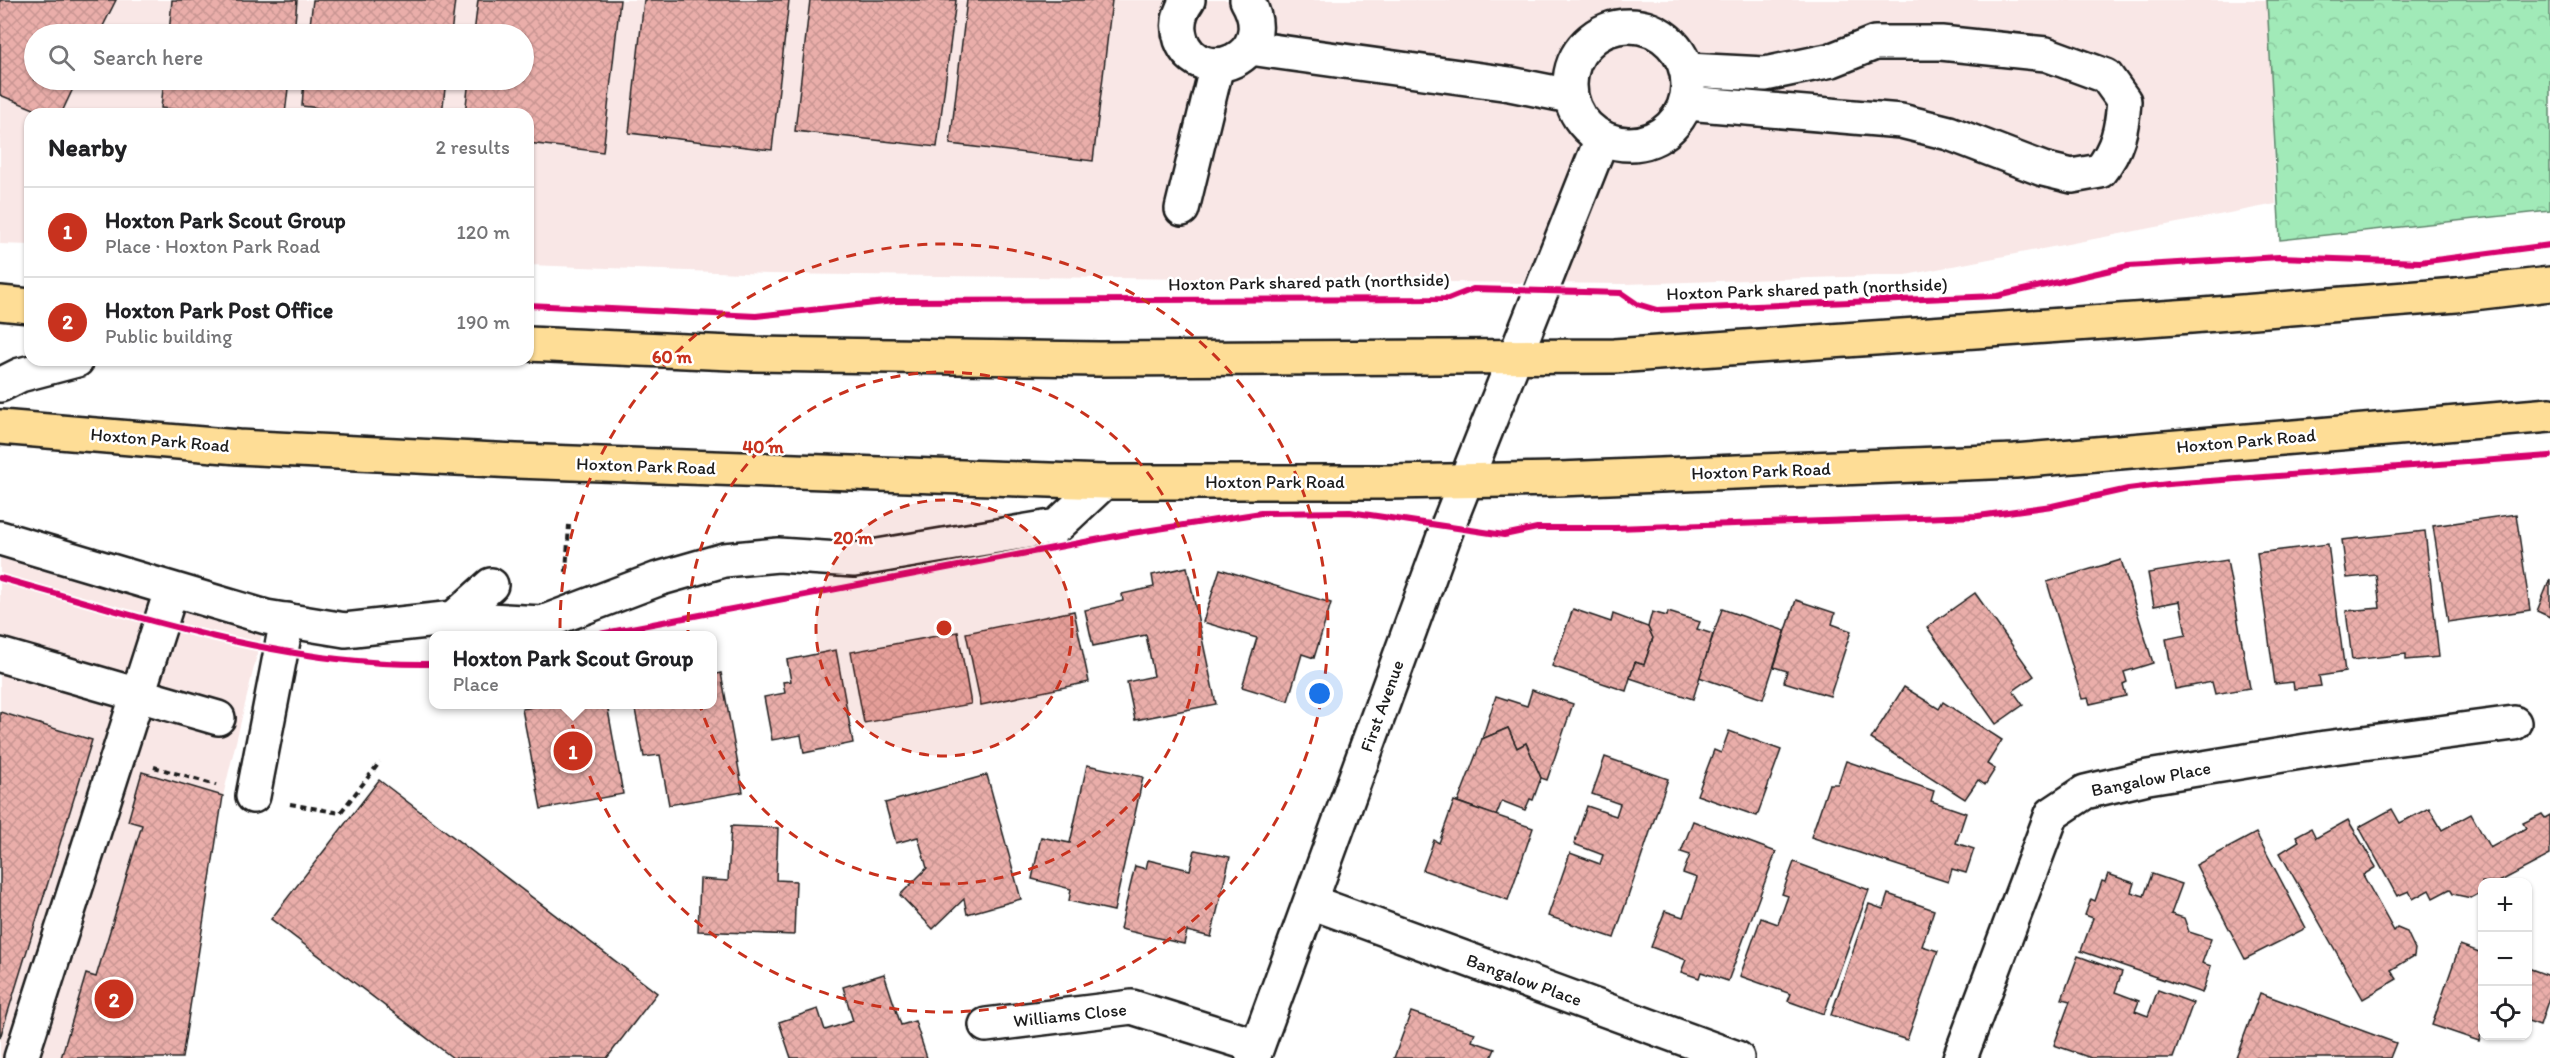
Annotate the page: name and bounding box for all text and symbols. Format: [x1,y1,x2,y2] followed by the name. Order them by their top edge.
[24,24,534,90] search box
[45,41,78,74] icon: search
[93,44,203,71] text: Search here
[48,131,127,163] text: Nearby
[436,135,510,159] text: 2 results
[105,207,346,234] text: Hoxton Park Scout Group
[63,220,72,244] text: 1
[457,220,510,244] text: 120 m
[105,234,320,258] text: Place · Hoxton Park Road
[1168,269,1450,295] street label: Hoxton Park shared path (northside)
[1666,273,1948,305] street label: Hoxton Park shared path (northside)
[105,297,333,324] text: Hoxton Park Post Office
[62,310,73,334] text: 2
[457,310,510,334] text: 190 m
[105,324,232,348] text: Public building
[652,346,693,368] text: 60 m
[89,423,231,457] street label: Hoxton Park Road
[2175,424,2317,458] street label: Hoxton Park Road
[742,436,784,458] text: 40 m
[576,453,716,479] street label: Hoxton Park Road
[1691,458,1831,484] street label: Hoxton Park Road
[1205,471,1345,493] street label: Hoxton Park Road
[833,527,874,549] text: 20 m
[934,618,954,638] centre of rings
[429,631,717,709] popup
[453,645,693,672] text: Hoxton Park Scout Group
[1355,657,1409,755] street label: First Avenue
[453,672,499,696] text: Place
[1305,679,1334,708] your location
[554,728,592,774] pin: 1
[2089,757,2213,801] street label: Bangalow Place
[2478,878,2532,1040] map controls
[2478,878,2532,932] button: +
[2478,932,2532,986] button: −
[1463,949,1585,1011] street label: Bangalow Place
[94,976,134,1022] pin: 2
[2478,986,2532,1040] button: locate
[1012,998,1128,1032] street label: Williams Close

